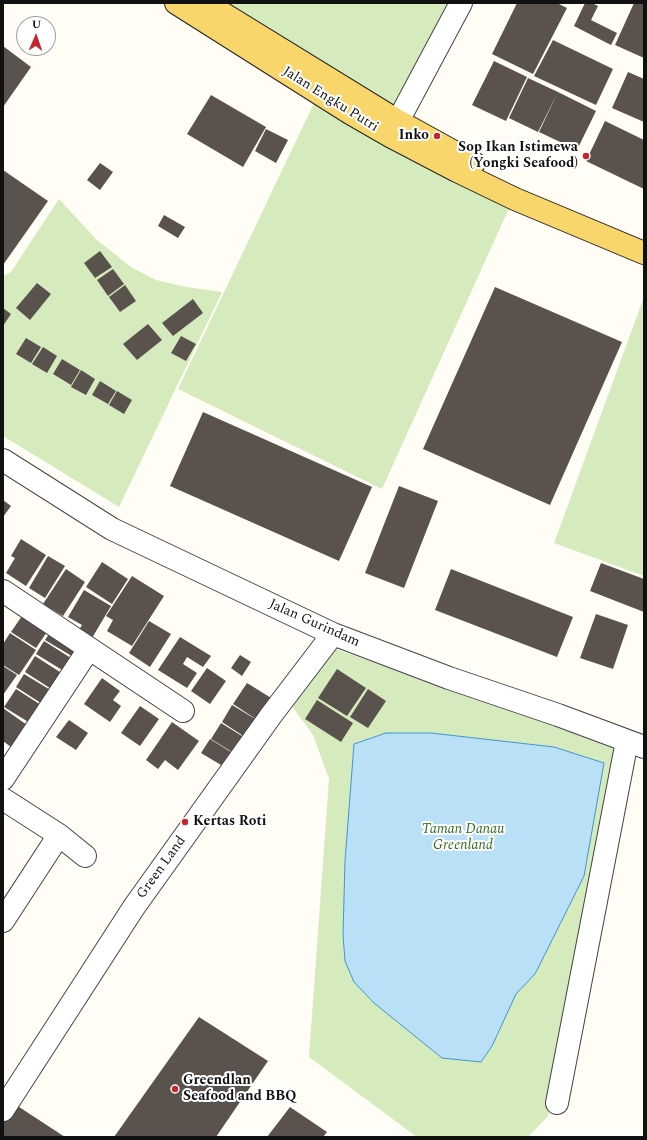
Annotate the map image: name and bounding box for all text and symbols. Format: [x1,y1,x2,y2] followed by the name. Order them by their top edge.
[16,16,56,56] north arrow
[31,16,41,33] text: U
[279,64,381,136] street label: Jalan Engku Putri
[399,128,429,144] place label: Inko
[432,131,442,141] marker: Inko
[458,140,578,172] place label: Sop Ikan Istimewa (Yongki Seafood)
[581,151,591,161] marker: Sop Ikan Istimewa (Yongki Seafood)
[266,596,362,652] street label: Jalan Gurindam
[193,814,266,830] place label: Kertas Roti
[180,817,190,827] marker: Kertas Roti
[422,822,504,854] park label: Taman Danau Greenland
[134,833,190,903] street label: Green Land
[183,1073,296,1106] place label: Greendlan Seafood and BBQ
[170,1084,180,1094] marker: Greendlan Seafood and BBQ

